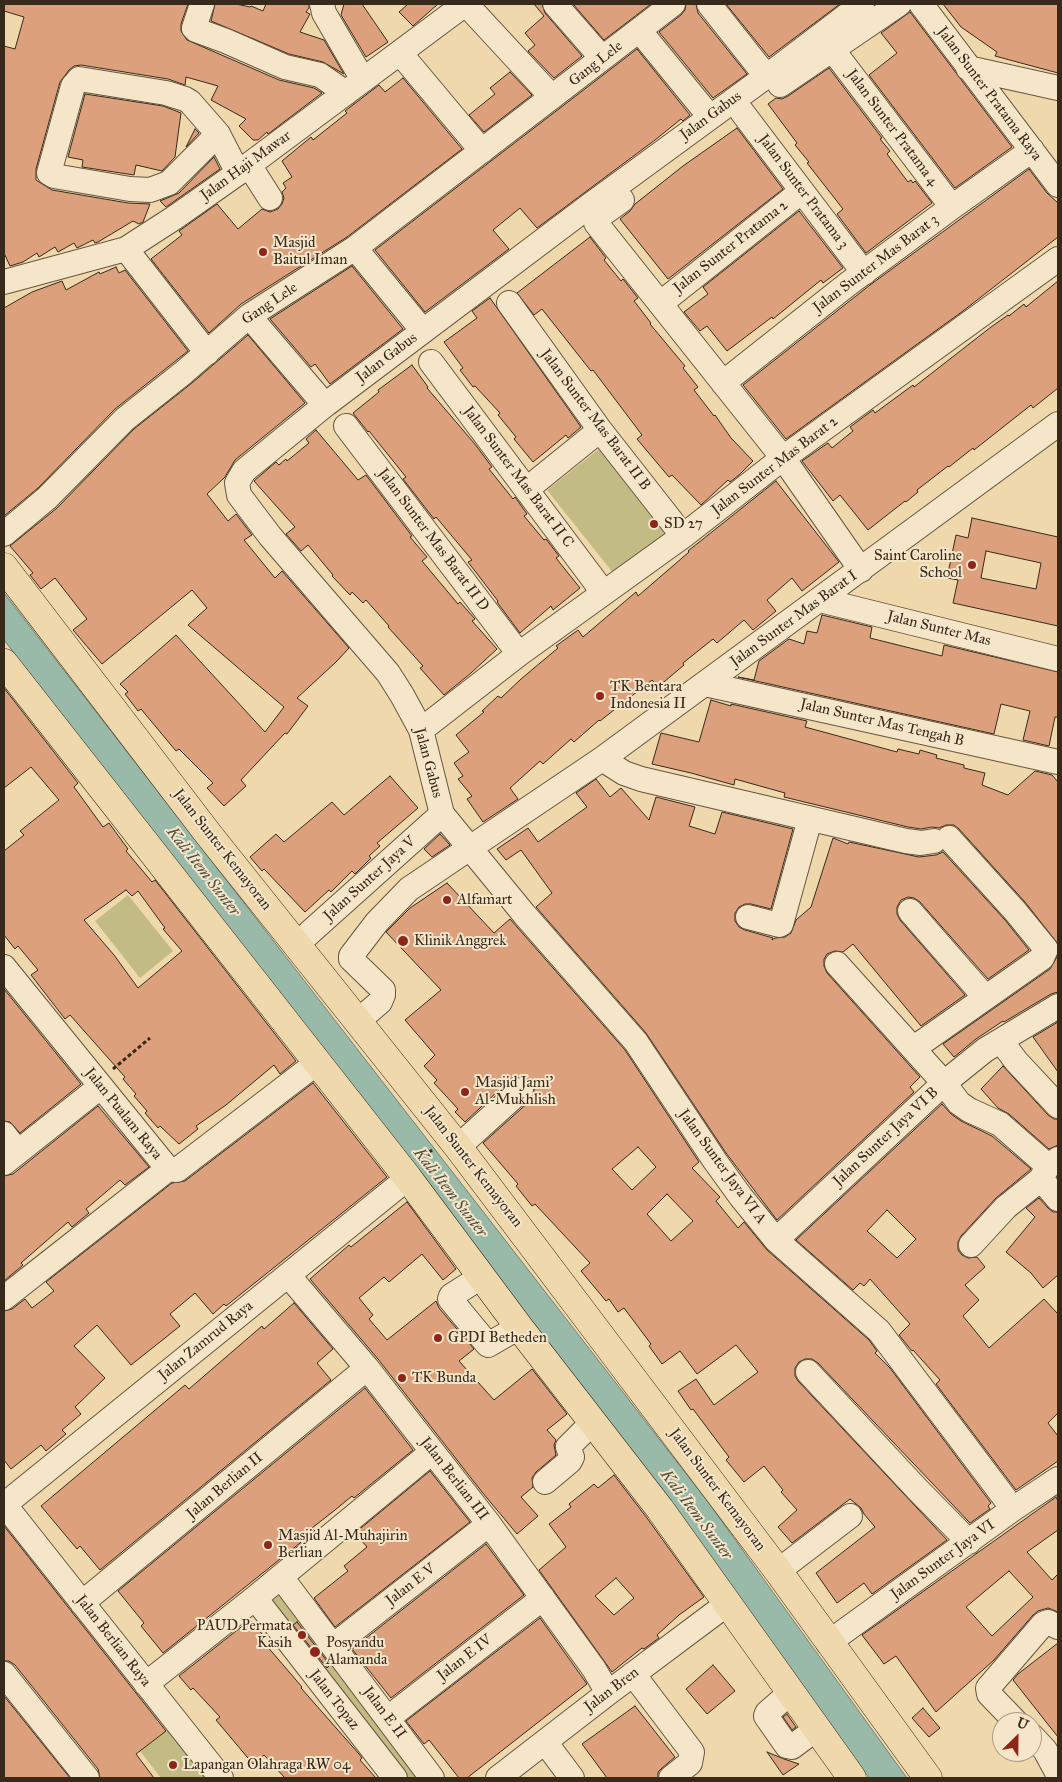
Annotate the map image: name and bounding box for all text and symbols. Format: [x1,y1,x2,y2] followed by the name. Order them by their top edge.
[933,23,1045,165] street label: Jalan Sunter Pratama Raya
[566,37,626,91] street label: Gang Lele
[842,66,942,190] street label: Jalan Sunter Pratama 4
[677,88,745,144] street label: Jalan Gabus
[197,127,295,205] street label: Jalan Haji Mawar
[754,131,852,253] street label: Jalan Sunter Pratama 3
[670,197,792,297] street label: Jalan Sunter Pratama 2
[810,211,942,317] street label: Jalan Sunter Mas Barat 3
[273,234,347,269] place label: Masjid Baitul Iman
[257,246,269,258] marker: Masjid Baitul Iman
[239,279,301,329] street label: Gang Lele
[353,329,421,387] street label: Jalan Gabus
[536,346,654,494] street label: Jalan Sunter Mas Barat II B
[459,403,577,551] street label: Jalan Sunter Mas Barat II C
[708,413,842,519] street label: Jalan Sunter Mas Barat 2
[373,465,493,615] street label: Jalan Sunter Mas Barat II D
[664,515,703,533] place label: SD 27
[648,518,660,530] marker: SD 27
[874,547,962,582] place label: Saint Caroline School
[966,559,978,571] marker: Saint Caroline School
[727,567,861,671] street label: Jalan Sunter Mas Barat I
[885,607,993,651] street label: Jalan Sunter Mas
[610,678,686,713] place label: TK Bentara Indonesia II
[594,690,606,702] marker: TK Bentara Indonesia II
[798,695,966,751] street label: Jalan Sunter Mas Tengah B
[410,726,446,800] street label: Jalan Gabus
[169,786,275,914] street label: Jalan Sunter Kemayoran
[162,823,244,921] water label: Kali Item Sunter
[320,833,420,925] street label: Jalan Sunter Jaya V
[457,891,512,909] place label: Alfamart
[441,894,453,906] marker: Alfamart
[414,932,506,950] place label: Klinik Anggrek
[396,934,410,948] marker: Klinik Anggrek
[80,1064,166,1164] street label: Jalan Pualam Raya
[475,1074,556,1109] place label: Masjid Jami' Al-Mukhlish
[830,1084,942,1190] street label: Jalan Sunter Jaya VI B
[459,1086,471,1098] marker: Masjid Jami' Al-Mukhlish
[420,1103,526,1231] street label: Jalan Sunter Kemayoran
[674,1106,770,1228] street label: Jalan Sunter Jaya VI A
[409,1144,491,1242] water label: Kali Item Sunter
[155,1297,257,1385] street label: Jalan Zamrud Raya
[448,1329,547,1347] place label: GPDI Betheden
[432,1332,444,1344] marker: GPDI Betheden
[412,1369,476,1387] place label: TK Bunda
[396,1372,408,1384] marker: TK Bunda
[665,1425,769,1555] street label: Jalan Sunter Kemayoran
[416,1434,492,1524] street label: Jalan Berlian III
[183,1449,267,1523] street label: Jalan Berlian II
[656,1466,736,1564] water label: Kali Item Sunter
[888,1516,998,1604] street label: Jalan Sunter Jaya VI
[278,1527,408,1562] place label: Masjid Al-Muhajirin Berlian
[262,1539,274,1551] marker: Masjid Al-Muhajirin Berlian
[383,1560,439,1610] street label: Jalan E V
[72,1592,154,1690] street label: Jalan Berlian Raya
[197,1617,292,1652] place label: PAUD Permata Kasih
[296,1629,308,1641] marker: PAUD Permata Kasih
[434,1631,496,1685] street label: Jalan E IV
[326,1634,387,1669] place label: Posyandu Alamanda
[308,1645,322,1659] marker: Posyandu Alamanda
[581,1664,643,1716] street label: Jalan Bren
[305,1666,363,1734] street label: Jalan Topaz
[359,1683,409,1743] street label: Jalan E II
[992,1712,1042,1762] north arrow
[1014,1714,1031,1734] text: U
[183,1756,350,1774] place label: Lapangan Olahraga RW 04
[167,1759,179,1771] marker: Lapangan Olahraga RW 04

